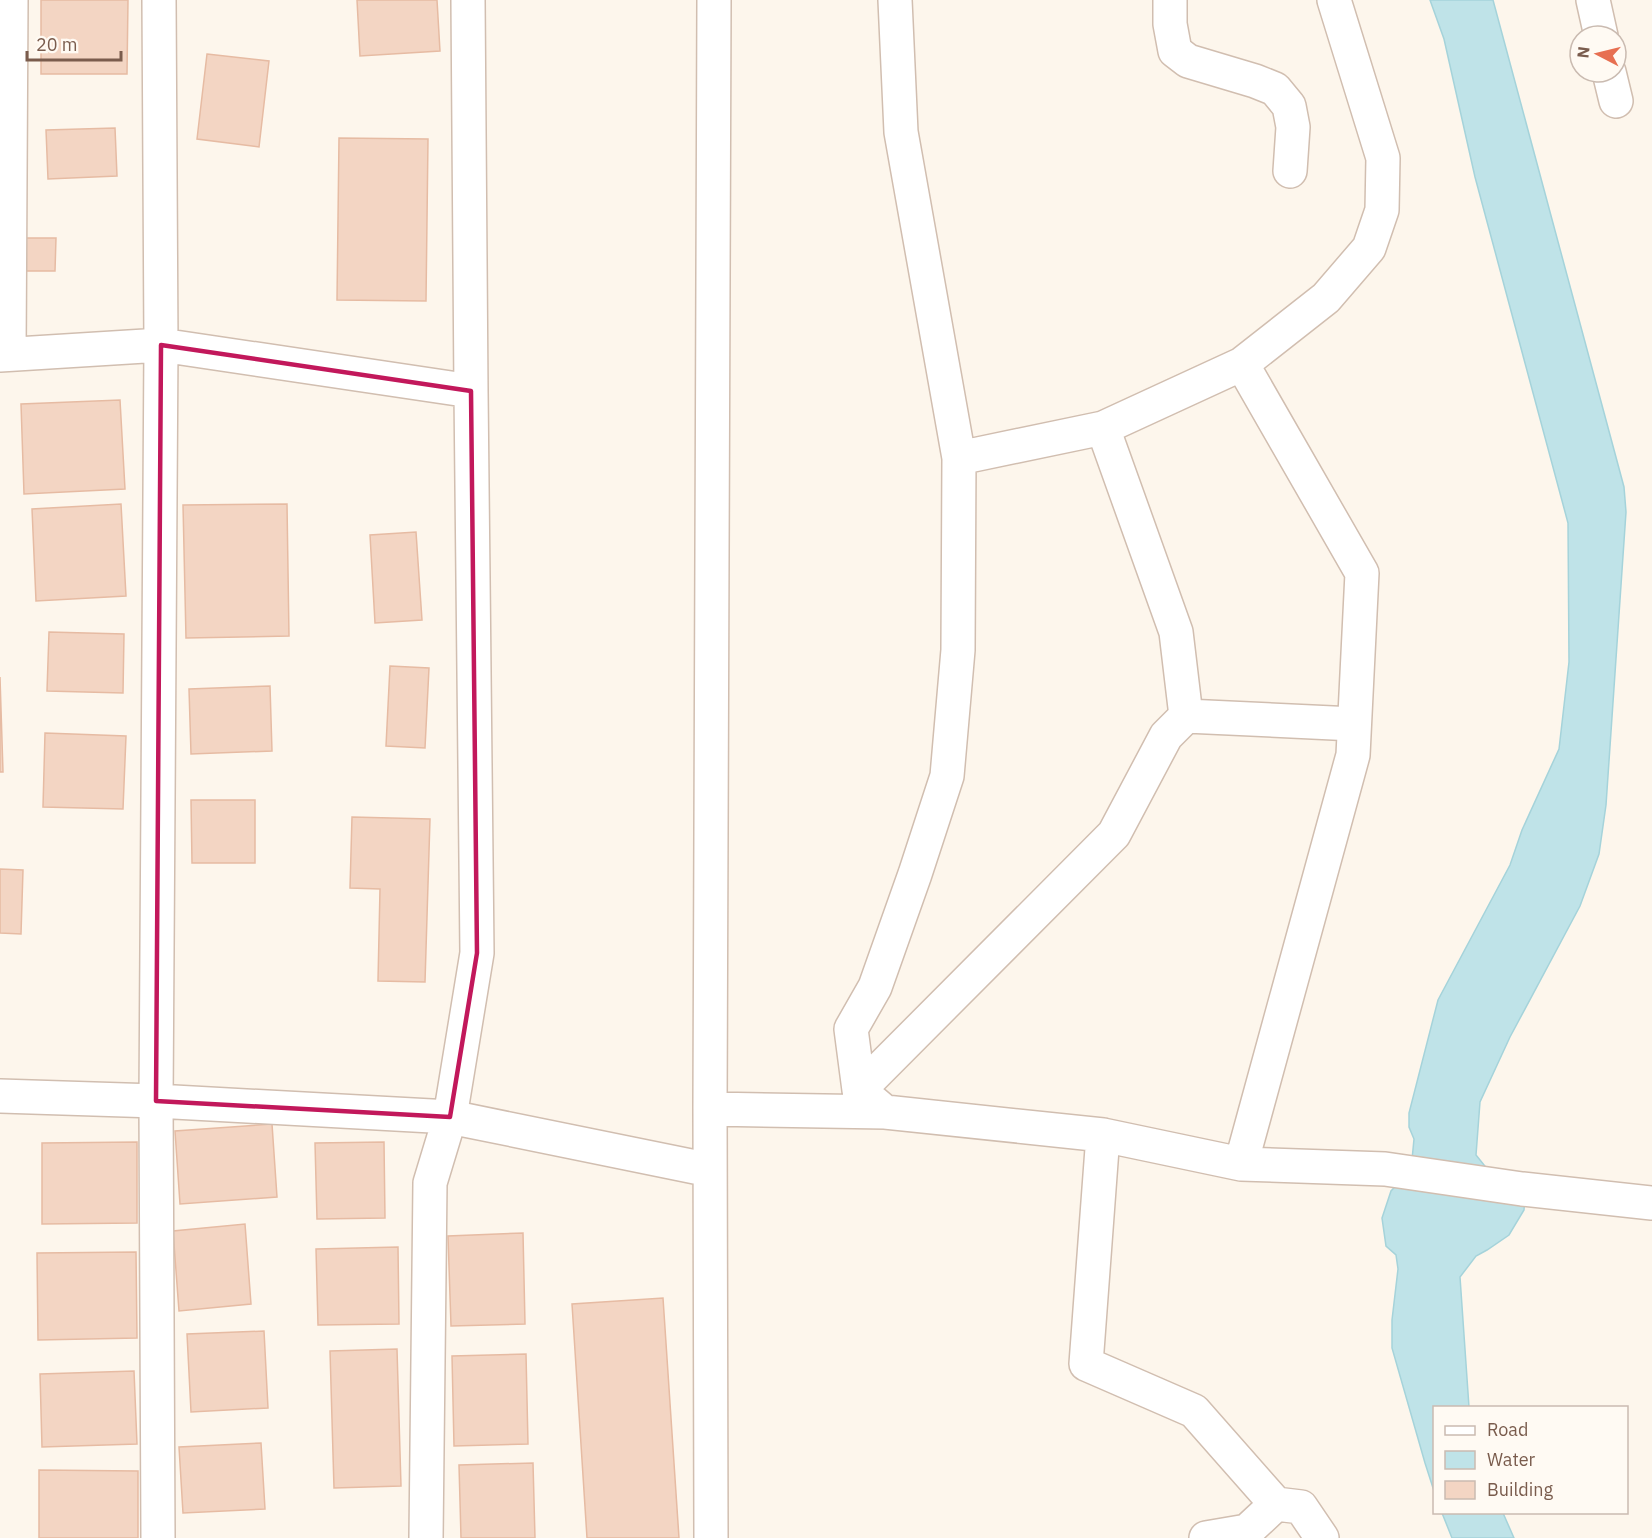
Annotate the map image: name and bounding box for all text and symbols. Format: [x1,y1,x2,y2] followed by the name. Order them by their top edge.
[27,24,122,62] scale bar
[1568,24,1628,84] north arrow
[36,33,78,56] text: 20 m
[1572,45,1594,59] text: N
[1433,1406,1628,1514] legend
[1487,1418,1528,1441] text: Road
[1487,1448,1536,1471] text: Water
[1487,1478,1554,1501] text: Building

